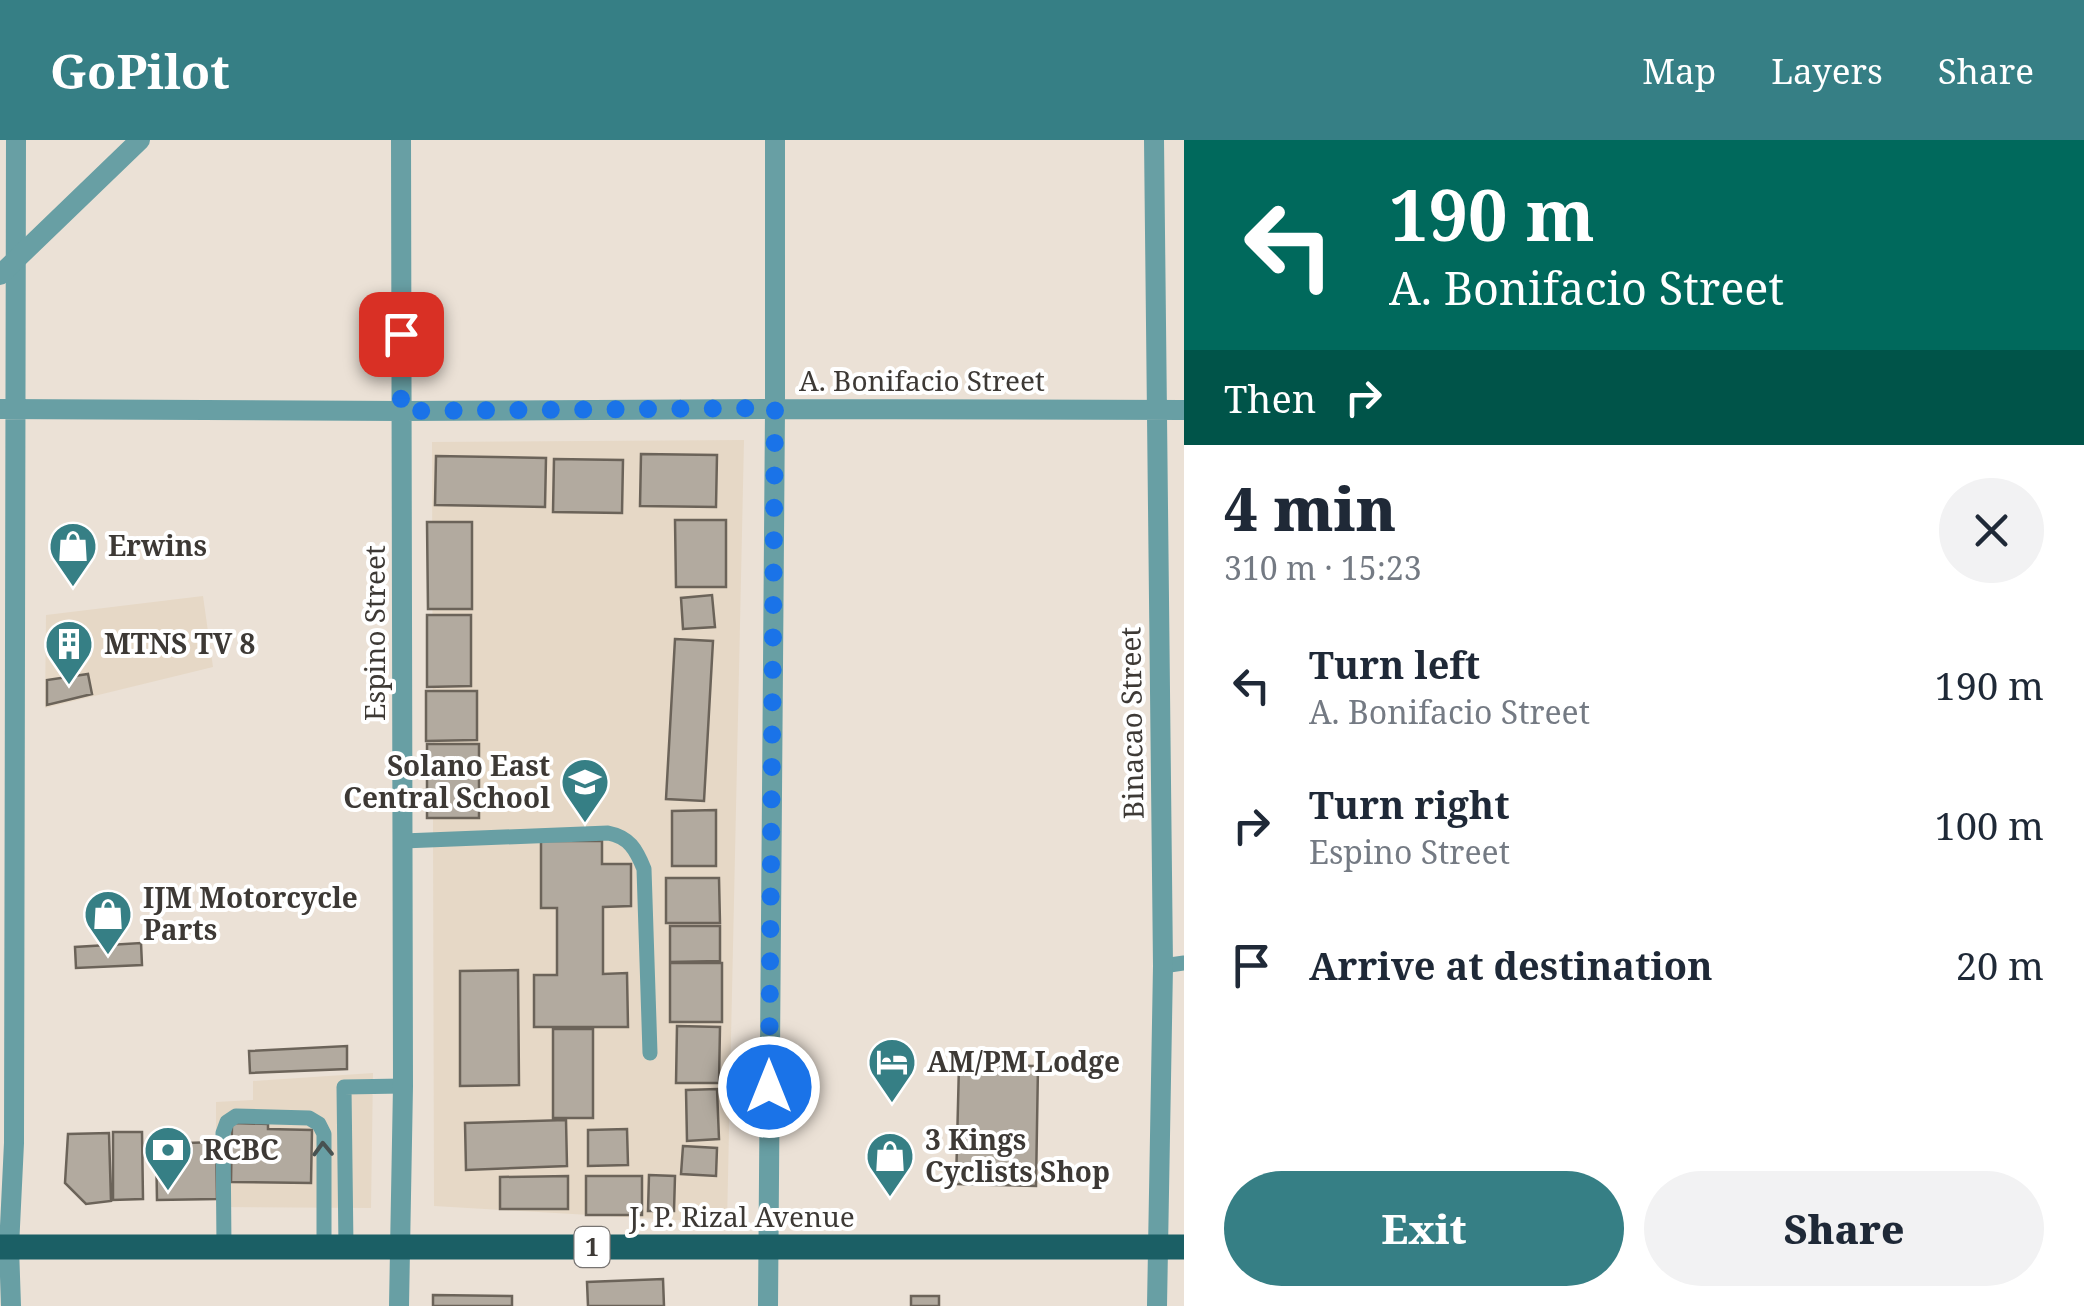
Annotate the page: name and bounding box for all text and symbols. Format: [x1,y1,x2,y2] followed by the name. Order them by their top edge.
[50,38,230,103] text: GoPilot
[1642,47,1716,94] text: Map
[1771,47,1883,94] text: Layers
[1938,47,2034,94] text: Share
[1389,166,1595,262] text: 190 m
[1224,180,1354,310] icon: left
[1389,257,1784,318] text: A. Bonifacio Street
[359,292,444,377] pin
[374,307,429,362] icon: arrive
[799,361,1045,399] street label: A. Bonifacio Street
[1336,370,1391,425] icon: right
[1224,372,1316,424] text: Then
[1224,467,1396,549] text: 4 min
[1939,478,2044,583] button: close
[47,520,99,588] shop icon: Erwins
[108,526,207,564] place label: Erwins
[355,545,393,721] street label: Espino Street
[1224,546,1422,589] text: 310 m · 15:23
[43,618,95,686] building icon: MTNS TV 8
[104,624,255,662] place label: MTNS TV 8
[1110,626,1152,819] street label: Binacao Street
[1309,638,1480,690] text: Turn left
[1224,658,1279,713] icon: left
[1934,659,2044,711] text: 190 m
[1309,690,1590,733] text: A. Bonifacio Street
[343,746,550,816] place label: Solano East Central School
[559,756,611,824] school or university icon: Solano East Central School
[1309,778,1510,830] text: Turn right
[1224,798,1279,853] icon: right
[1934,799,2044,851] text: 100 m
[1309,830,1510,873] text: Espino Street
[143,878,358,948] place label: IJM Motorcycle Parts
[82,888,134,956] shop icon: IJM Motorcycle Parts
[1224,938,1279,993] icon: arrive
[1309,939,1713,991] text: Arrive at destination
[1956,939,2044,991] text: 20 m
[717,1035,821,1139] position arrow
[866,1036,918,1104] hotel icon: AM/PM Lodge
[927,1042,1120,1080] place label: AM/PM Lodge
[925,1120,1110,1190] place label: 3 Kings Cyclists Shop
[142,1124,194,1192] bank icon: RCBC
[203,1130,279,1168] place label: RCBC
[864,1130,916,1198] shop icon: 3 Kings Cyclists Shop
[313,1141,334,1157] one-way arrow
[1224,1171,1624,1286] button: Exit
[1644,1171,2044,1286] button: Share
[628,1197,855,1235] street label: J. P. Rizal Avenue
[574,1227,610,1267] road number: 1

